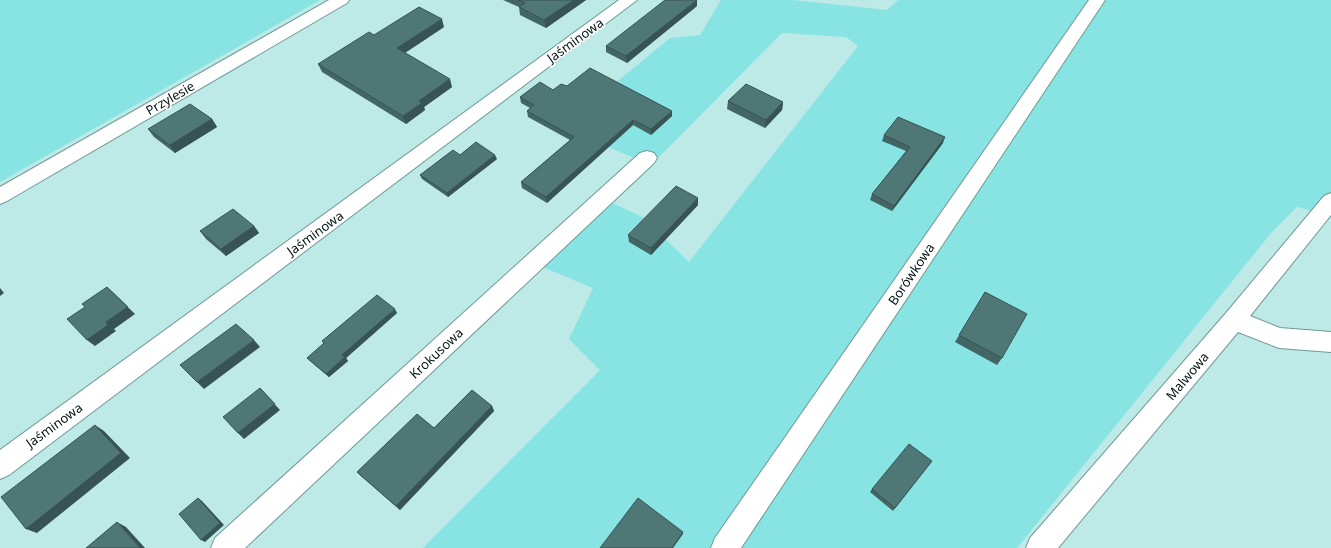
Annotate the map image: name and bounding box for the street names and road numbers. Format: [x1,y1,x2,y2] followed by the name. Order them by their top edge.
[542,13,607,68] street label: Jaśminowa
[142,77,198,119] street label: Przylesie
[282,206,347,261] street label: Jaśminowa
[884,239,938,309] street label: Borówkowa
[405,323,467,383] street label: Krokusowa
[1162,348,1212,404] street label: Malwowa
[21,398,86,453] street label: Jaśminowa

